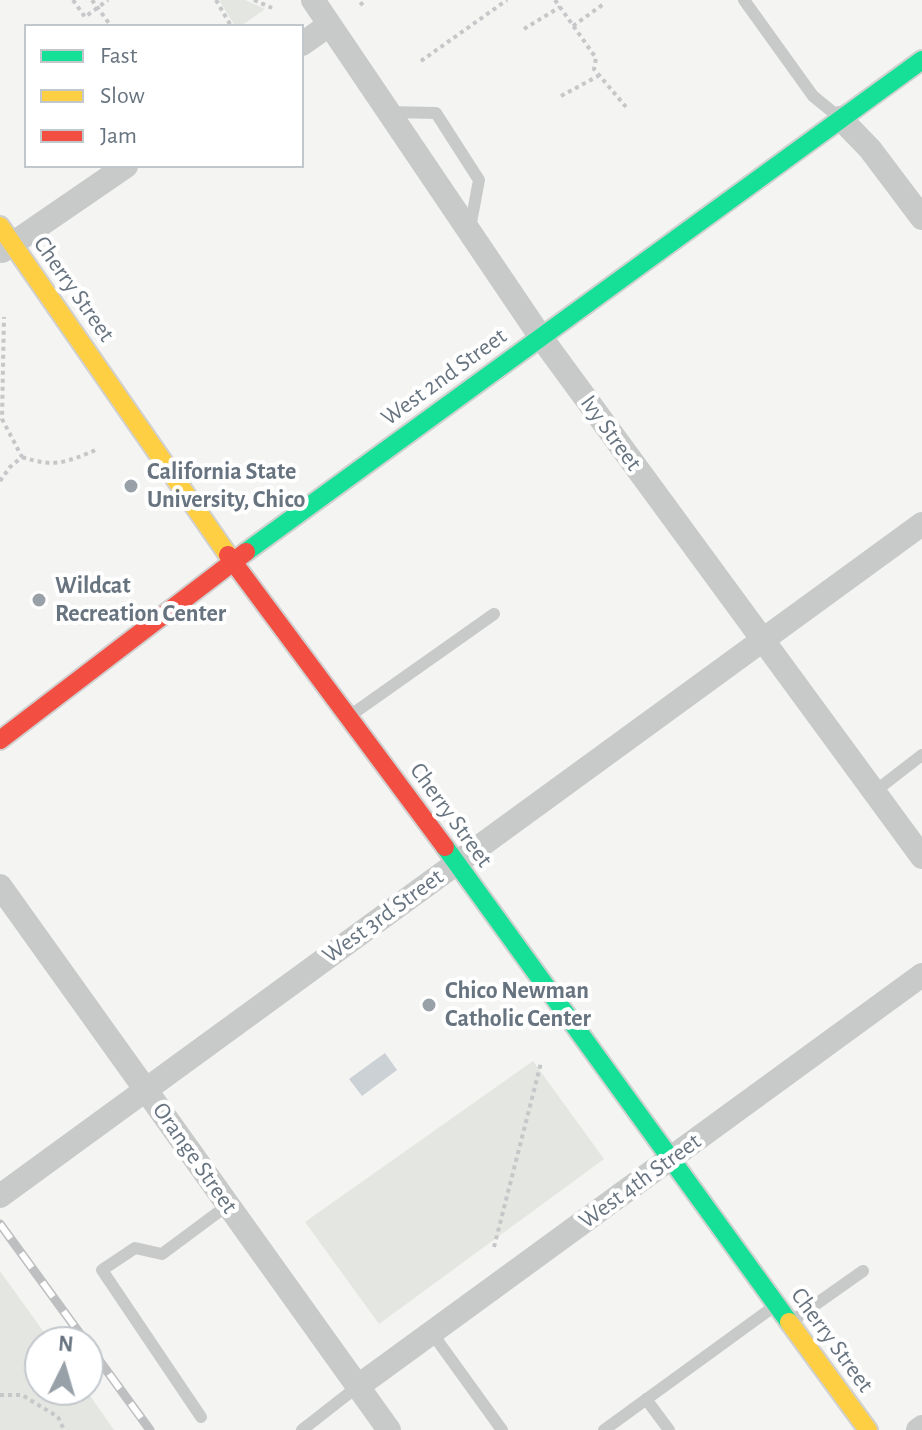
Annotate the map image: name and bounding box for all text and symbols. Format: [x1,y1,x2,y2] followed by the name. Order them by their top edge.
[24,24,304,168] legend
[100,44,137,68] text: Fast
[100,84,145,108] text: Slow
[100,124,137,148] text: Jam
[27,231,121,347] street label: Cherry Street
[376,322,512,432] street label: West 2nd Street
[574,390,648,476] street label: Ivy Street
[147,458,305,514] place label: California State University, Chico
[122,477,140,495] marker: California State University, Chico
[55,572,226,628] place label: Wildcat Recreation Center
[30,591,48,609] marker: Wildcat Recreation Center
[403,757,499,873] street label: Cherry Street
[317,862,449,970] street label: West 3rd Street
[445,977,591,1033] place label: Chico Newman Catholic Center
[420,996,438,1014] marker: Chico Newman Catholic Center
[146,1097,244,1219] street label: Orange Street
[573,1127,707,1235] street label: West 4th Street
[784,1282,880,1398] street label: Cherry Street
[24,1326,104,1406] north arrow
[57,1332,74,1356] text: N

